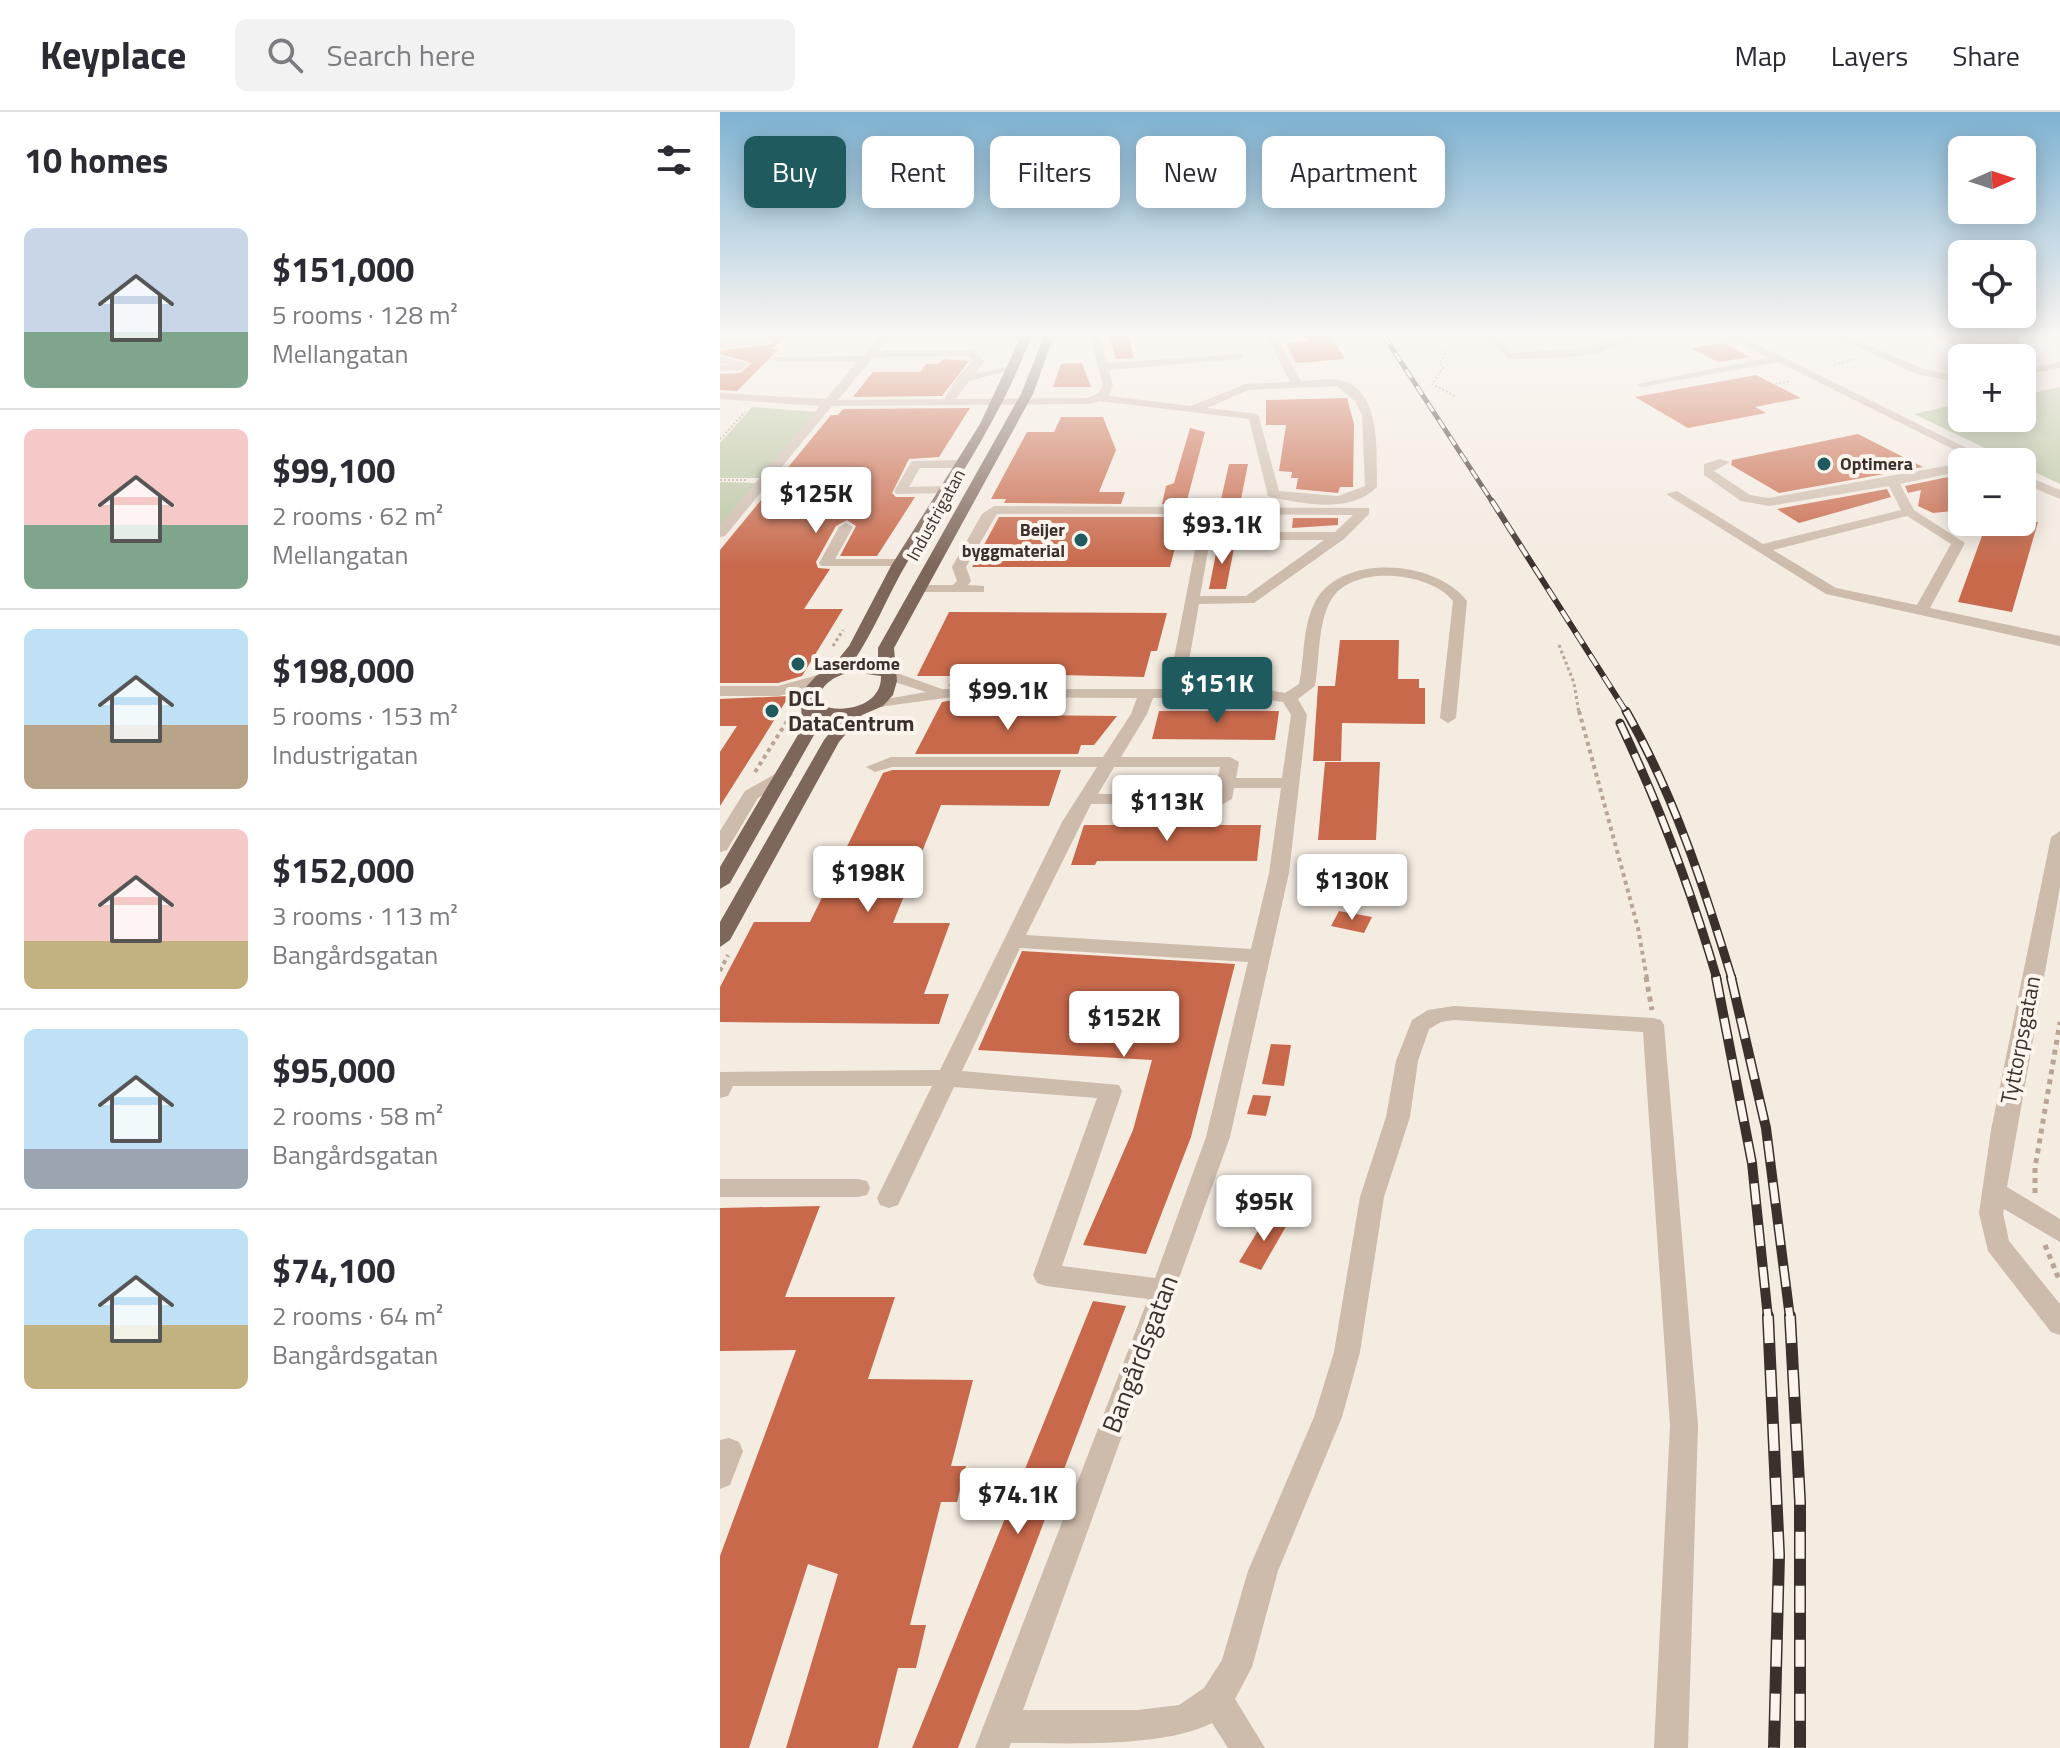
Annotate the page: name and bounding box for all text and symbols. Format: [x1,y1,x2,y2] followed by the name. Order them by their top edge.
[235,19,795,91] search box
[40,26,187,84] text: Keyplace
[327,32,475,78] text: Search here
[263,33,307,77] icon: search
[1734,34,1787,77] text: Map
[1831,34,1908,77] text: Layers
[1952,34,2020,77] text: Share
[24,134,168,186] text: 10 homes
[744,136,846,208] chip: Buy
[862,136,974,208] chip: Rent
[990,136,1120,208] chip: Filters
[1136,136,1246,208] chip: New
[1262,136,1445,208] chip: Apartment
[1948,136,2036,224] north arrow
[1948,136,2036,536] map controls
[652,138,696,182] icon: filters
[1948,240,2036,328] button: locate
[272,243,414,295] text: $151,000
[88,260,184,356] icon: home
[272,295,458,334] text: 5 rooms · 128 m²
[272,334,408,373] text: Mellangatan
[1948,344,2036,432] button: +
[272,444,395,496] text: $99,100
[1948,448,2036,536] button: −
[1840,450,1913,477] place label: Optimera
[1815,455,1833,473] marker: Optimera
[88,461,184,557] icon: home
[899,464,972,566] street label: Industrigatan
[760,467,872,535] pin: $125K
[779,473,853,512] text: $125K
[272,496,443,535] text: 2 rooms · 62 m²
[1157,498,1287,566] pin: $93.1K
[1182,504,1262,543] text: $93.1K
[962,516,1065,564] place label: Beijer byggmaterial
[1072,531,1090,549] marker: Beijer byggmaterial
[272,535,408,574] text: Mellangatan
[272,644,414,696] text: $198,000
[814,650,900,677] place label: Laserdome
[789,655,807,673] marker: Laserdome
[1161,657,1273,725] pin: $151K
[88,661,184,757] icon: home
[1180,663,1254,702] text: $151K
[943,664,1073,732] pin: $99.1K
[968,670,1048,709] text: $99.1K
[788,681,915,740] place label: DCL DataCentrum
[272,696,458,735] text: 5 rooms · 153 m²
[763,702,781,720] marker: DCL DataCentrum
[272,735,418,774] text: Industrigatan
[1111,775,1223,843] pin: $113K
[1130,781,1204,820] text: $113K
[272,844,414,896] text: $152,000
[812,846,924,914] pin: $198K
[831,852,905,891] text: $198K
[1296,854,1408,922] pin: $130K
[1315,860,1389,899] text: $130K
[88,861,184,957] icon: home
[272,896,458,935] text: 3 rooms · 113 m²
[272,935,438,974] text: Bangårdsgatan
[1991,973,2049,1107] street label: Tyttorpsgatan
[1068,991,1180,1059] pin: $152K
[1087,997,1161,1036] text: $152K
[272,1044,395,1096] text: $95,000
[88,1061,184,1157] icon: home
[272,1096,443,1135] text: 2 rooms · 58 m²
[272,1135,438,1174] text: Bangårdsgatan
[1217,1175,1311,1243] pin: $95K
[1234,1181,1294,1220] text: $95K
[272,1244,395,1296] text: $74,100
[88,1261,184,1357] icon: home
[1092,1269,1188,1438] street label: Bangårdsgatan
[272,1296,443,1335] text: 2 rooms · 64 m²
[272,1335,438,1374] text: Bangårdsgatan
[953,1468,1083,1536] pin: $74.1K
[978,1474,1058,1513] text: $74.1K

